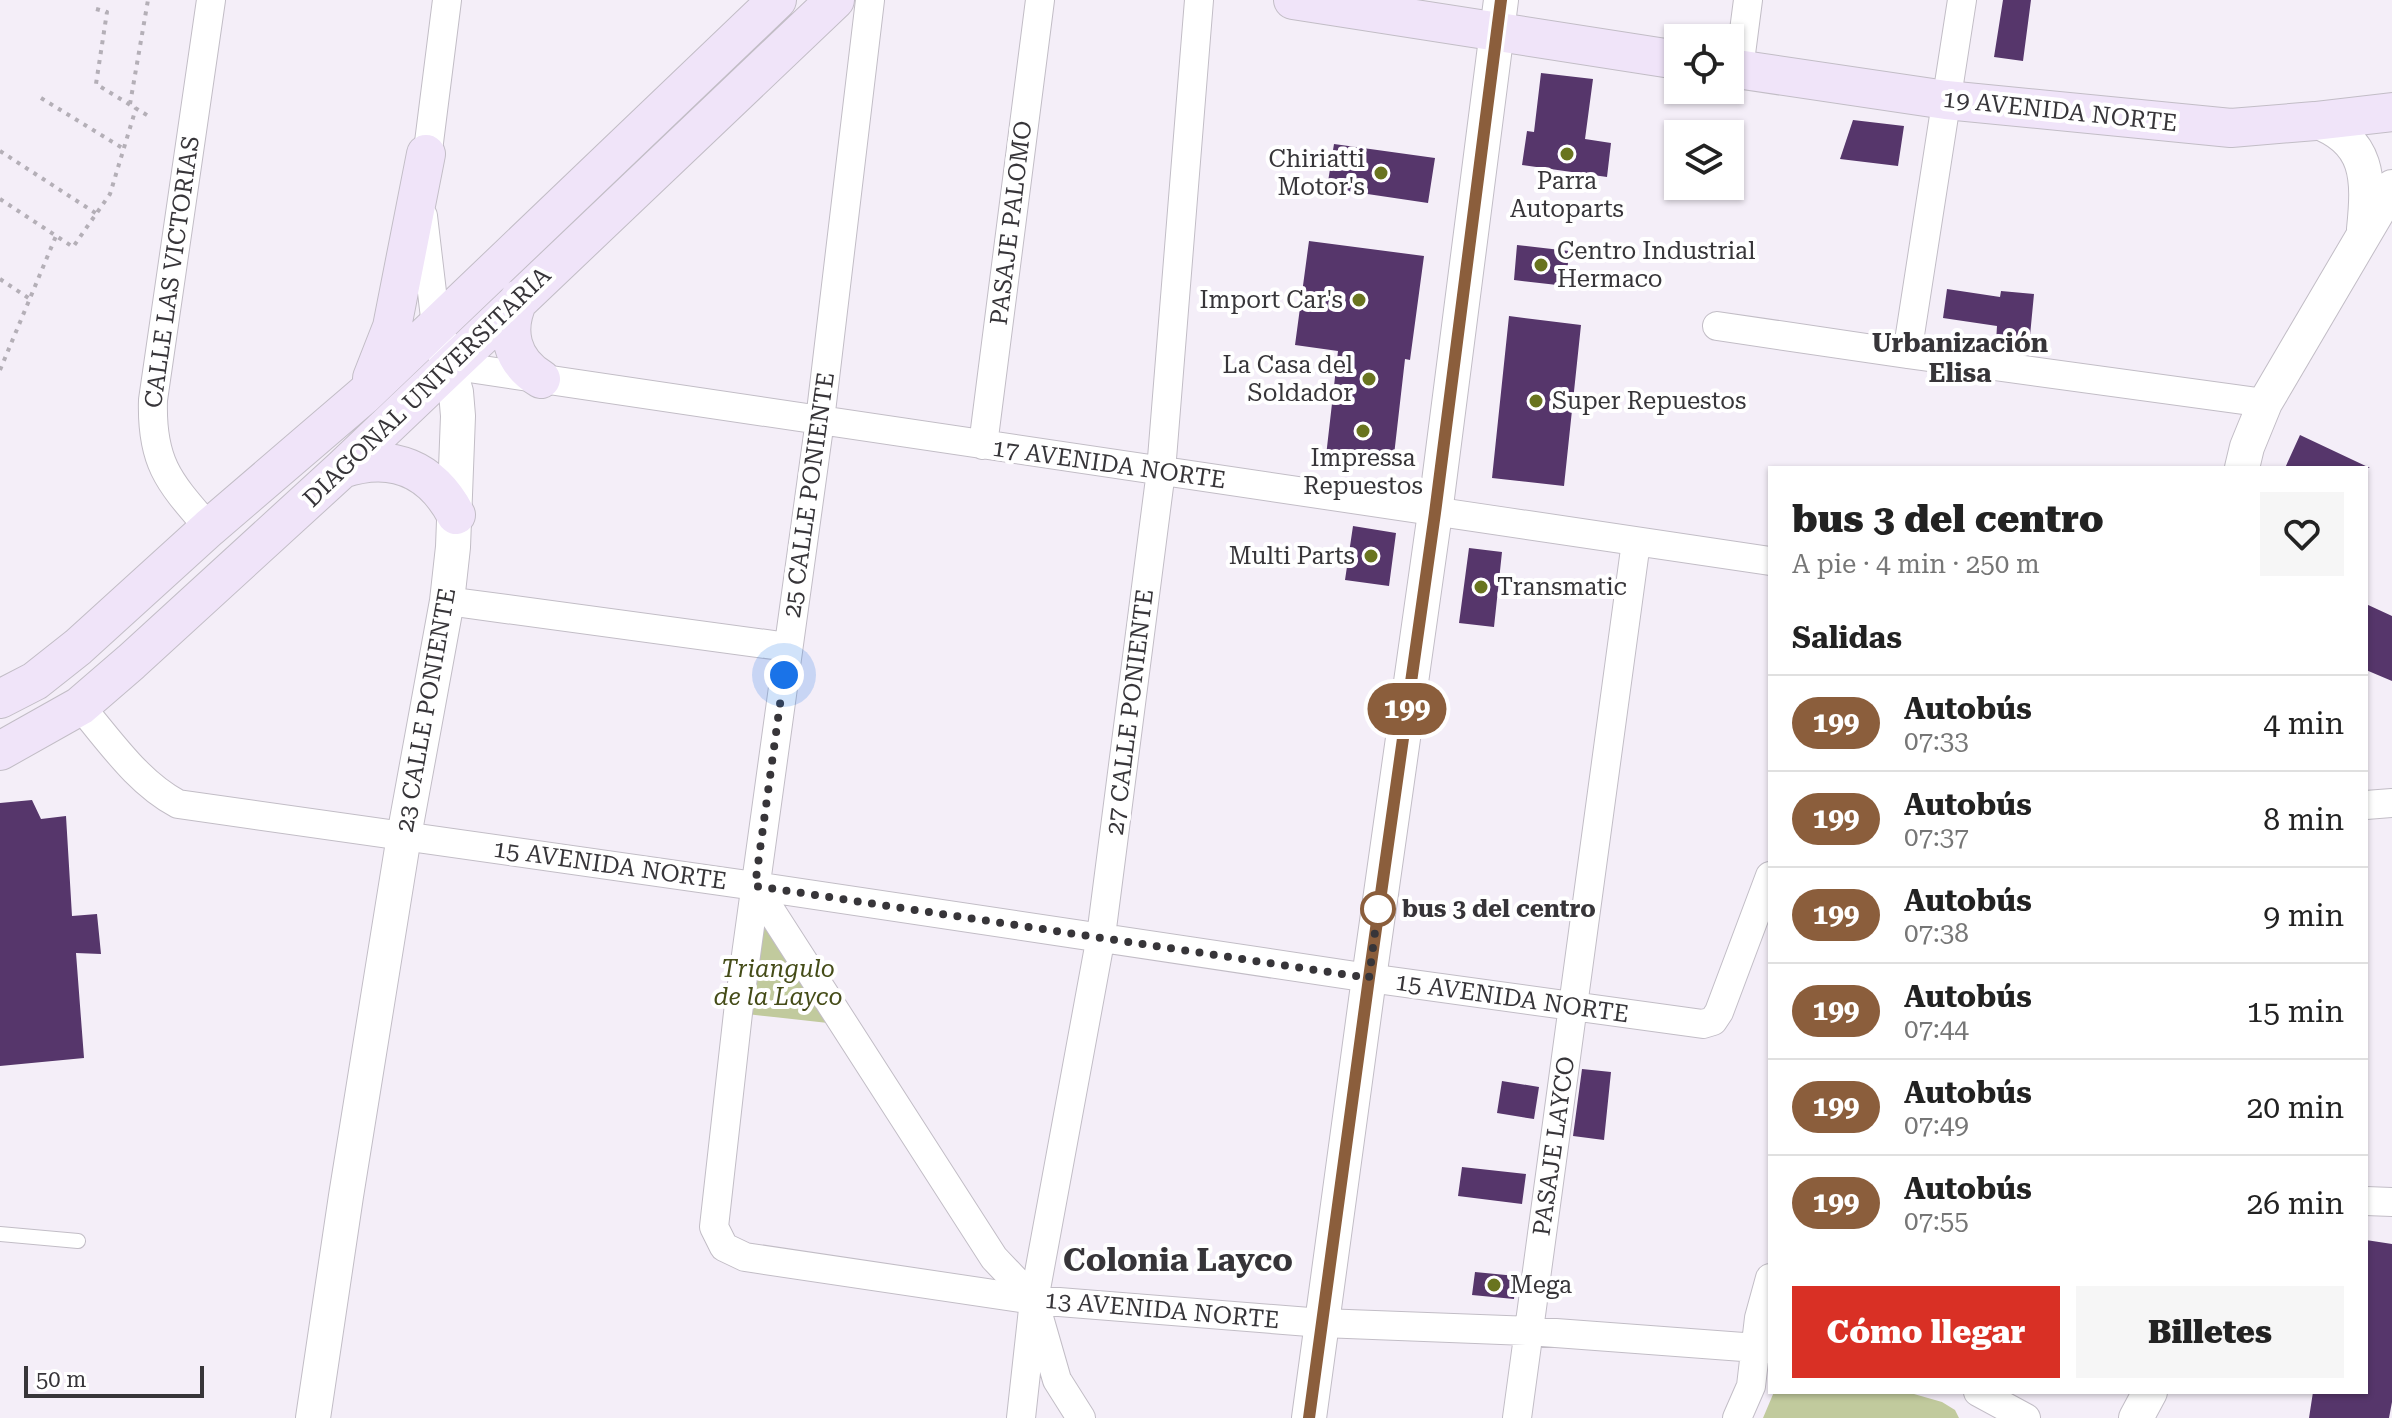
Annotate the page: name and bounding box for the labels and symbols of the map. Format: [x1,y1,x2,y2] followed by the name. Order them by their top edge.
[1941,85,2179,137] street label: 19 AVENIDA NORTE
[985,119,1037,327] street label: PASAJE PALOMO
[139,134,205,410] street label: CALLE LAS VICTORIAS
[1269,145,1365,201] place label: Chiriatti Motor's
[1558,145,1576,163] marker: Parra Autoparts
[1372,164,1390,182] marker: Chiriatti Motor's
[1510,167,1624,223] place label: Parra Autoparts
[1557,237,1756,293] place label: Centro Industrial Hermaco
[1532,256,1550,274] marker: Centro Industrial Hermaco
[297,261,557,513] street label: DIAGONAL UNIVERSITARIA
[1200,286,1343,314] place label: Import Car's
[1350,291,1368,309] marker: Import Car's
[1872,328,2048,388] district label: Urbanización Elisa
[1223,351,1353,407] place label: La Casa del Soldador
[1360,370,1378,388] marker: La Casa del Soldador
[778,371,840,619] street label: 25 CALLE PONIENTE
[1552,387,1746,415] place label: Super Repuestos
[1527,392,1545,410] marker: Super Repuestos
[1354,422,1372,440] marker: Impressa Repuestos
[990,434,1228,494] street label: 17 AVENIDA NORTE
[1303,444,1423,500] place label: Impressa Repuestos
[1229,542,1355,570] place label: Multi Parts
[1362,547,1380,565] marker: Multi Parts
[1497,573,1627,601] place label: Transmatic
[1472,578,1490,596] marker: Transmatic
[391,586,461,834] street label: 23 CALLE PONIENTE
[1101,588,1159,836] street label: 27 CALLE PONIENTE
[764,655,804,695] your location
[1361,683,1453,735] line badge: 199
[491,835,729,895] street label: 15 AVENIDA NORTE
[1361,892,1395,926] marker: bus 3 del centro
[1402,895,1596,923] place label: bus 3 del centro
[713,955,843,1011] park label: Triangulo de la Layco
[1393,968,1631,1028] street label: 15 AVENIDA NORTE
[1528,1054,1580,1238] street label: PASAJE LAYCO
[1063,1241,1293,1279] district label: Colonia Layco
[1510,1271,1572,1299] place label: Mega
[1485,1276,1503,1294] marker: Mega
[1043,1286,1281,1334] street label: 13 AVENIDA NORTE
[24,1362,204,1398] scale bar

